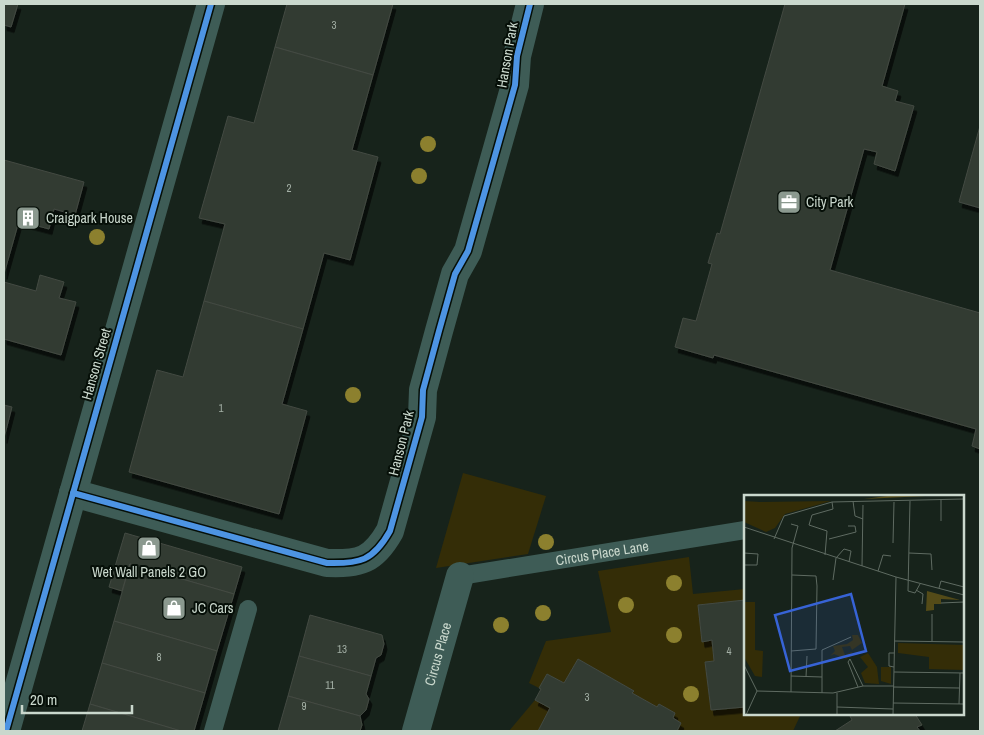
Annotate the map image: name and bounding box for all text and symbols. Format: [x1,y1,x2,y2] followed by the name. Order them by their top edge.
[331,18,337,32] house number: 3
[492,21,522,89] street label: Hanson Park
[286,181,292,195] house number: 2
[776,189,802,215] office icon: City Park
[806,193,853,211] place label: City Park
[15,205,41,231] building icon: Craigpark House
[46,209,133,227] place label: Craigpark House
[77,326,115,402] street label: Hanson Street
[218,401,224,415] house number: 1
[384,408,418,477] street label: Hanson Park
[744,495,964,715] inset map
[136,535,162,561] shop icon: Wet Wall Panels 2 GO
[554,537,650,569] street label: Circus Place Lane
[92,563,206,581] place label: Wet Wall Panels 2 GO
[161,595,187,621] shop icon: JC Cars
[192,599,234,617] place label: JC Cars
[420,620,455,688] street label: Circus Place
[337,642,347,656] house number: 13
[726,644,732,658] house number: 4
[156,650,162,664] house number: 8
[325,678,335,692] house number: 11
[22,682,132,714] scale bar
[30,689,57,710] text: 20 m
[584,690,590,704] house number: 3
[301,699,307,713] house number: 9

